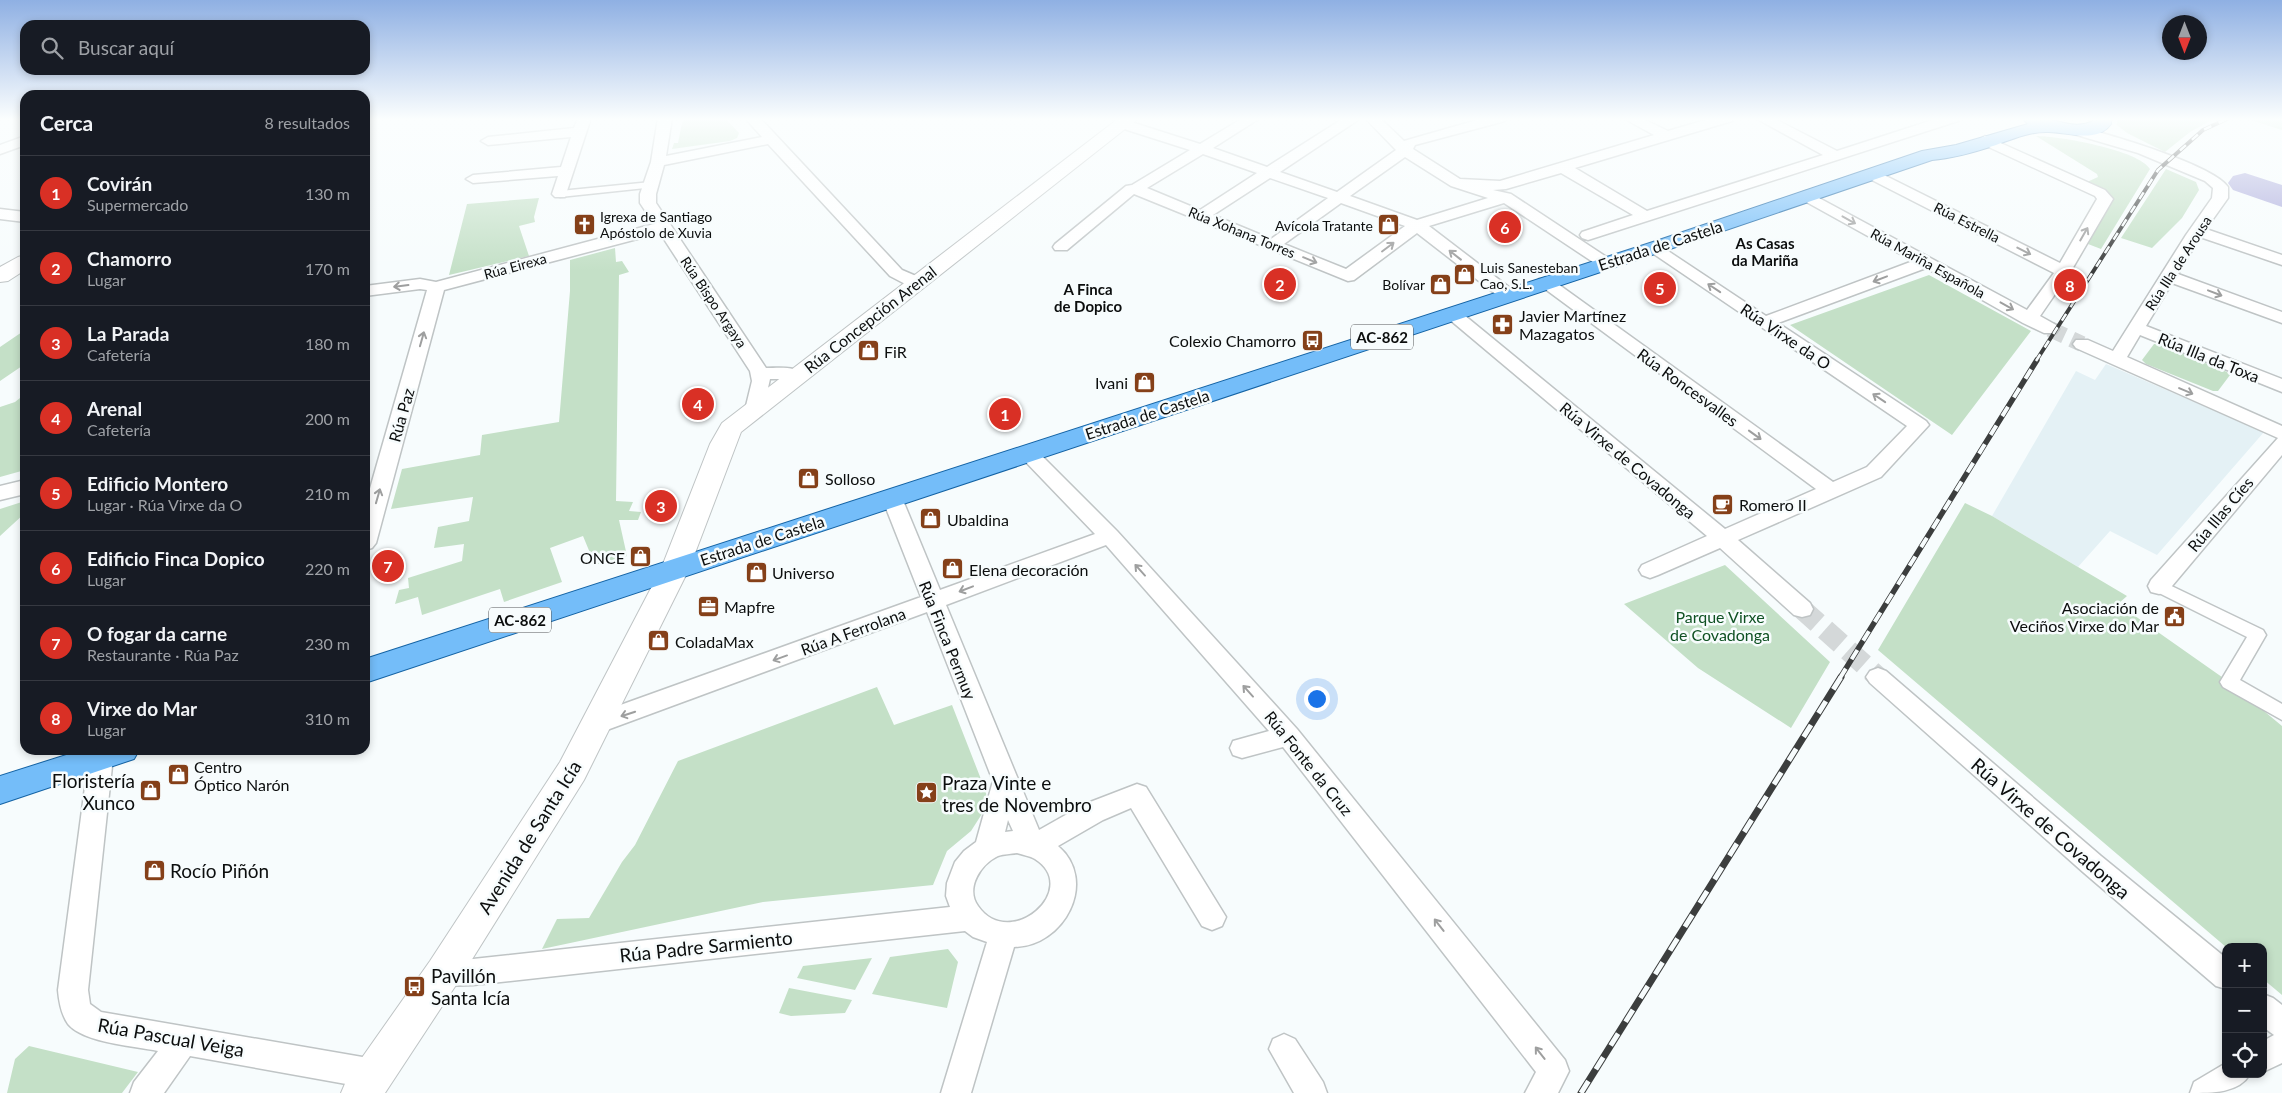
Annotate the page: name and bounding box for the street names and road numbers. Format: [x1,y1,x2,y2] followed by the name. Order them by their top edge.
[1931,198,2003,246] street label: Rúa Estrella
[1186,203,1298,261] street label: Rúa Xohana Torres
[2141,213,2215,313] street label: Rúa Illa de Arousa
[1596,216,1724,274] street label: Estrada de Castela
[1868,224,1988,302] street label: Rúa Mariña Española
[482,249,548,283] street label: Rúa Eirexa
[677,253,751,351] street label: Rúa Bispo Argaya
[800,261,940,377] street label: Rúa Concepción Arenal
[1737,299,1835,373] street label: Rúa Virxe da O
[1351,324,1413,350] road number: AC-862
[2156,328,2262,386] street label: Rúa Illa da Toxa
[1634,344,1742,430] street label: Rúa Roncesvalles
[1083,385,1211,443] street label: Estrada de Castela
[384,386,418,444] street label: Rúa Paz
[1556,398,1700,522] street label: Rúa Virxe de Covadonga
[2183,473,2257,555] street label: Rúa Illas Cíes
[698,511,826,569] street label: Estrada de Castela
[916,578,981,703] street label: Rúa Finca Permuy
[798,603,908,659] street label: Rúa A Ferrolana
[489,608,551,632] road number: AC-862
[1261,707,1357,819] street label: Rúa Fonte da Cruz
[1967,753,2135,903] street label: Rúa Virxe de Covadonga
[472,756,586,918] street label: Avenida de Santa Icía
[618,925,794,967] street label: Rúa Padre Sarmiento
[96,1013,246,1061] street label: Rúa Pascual Veiga

